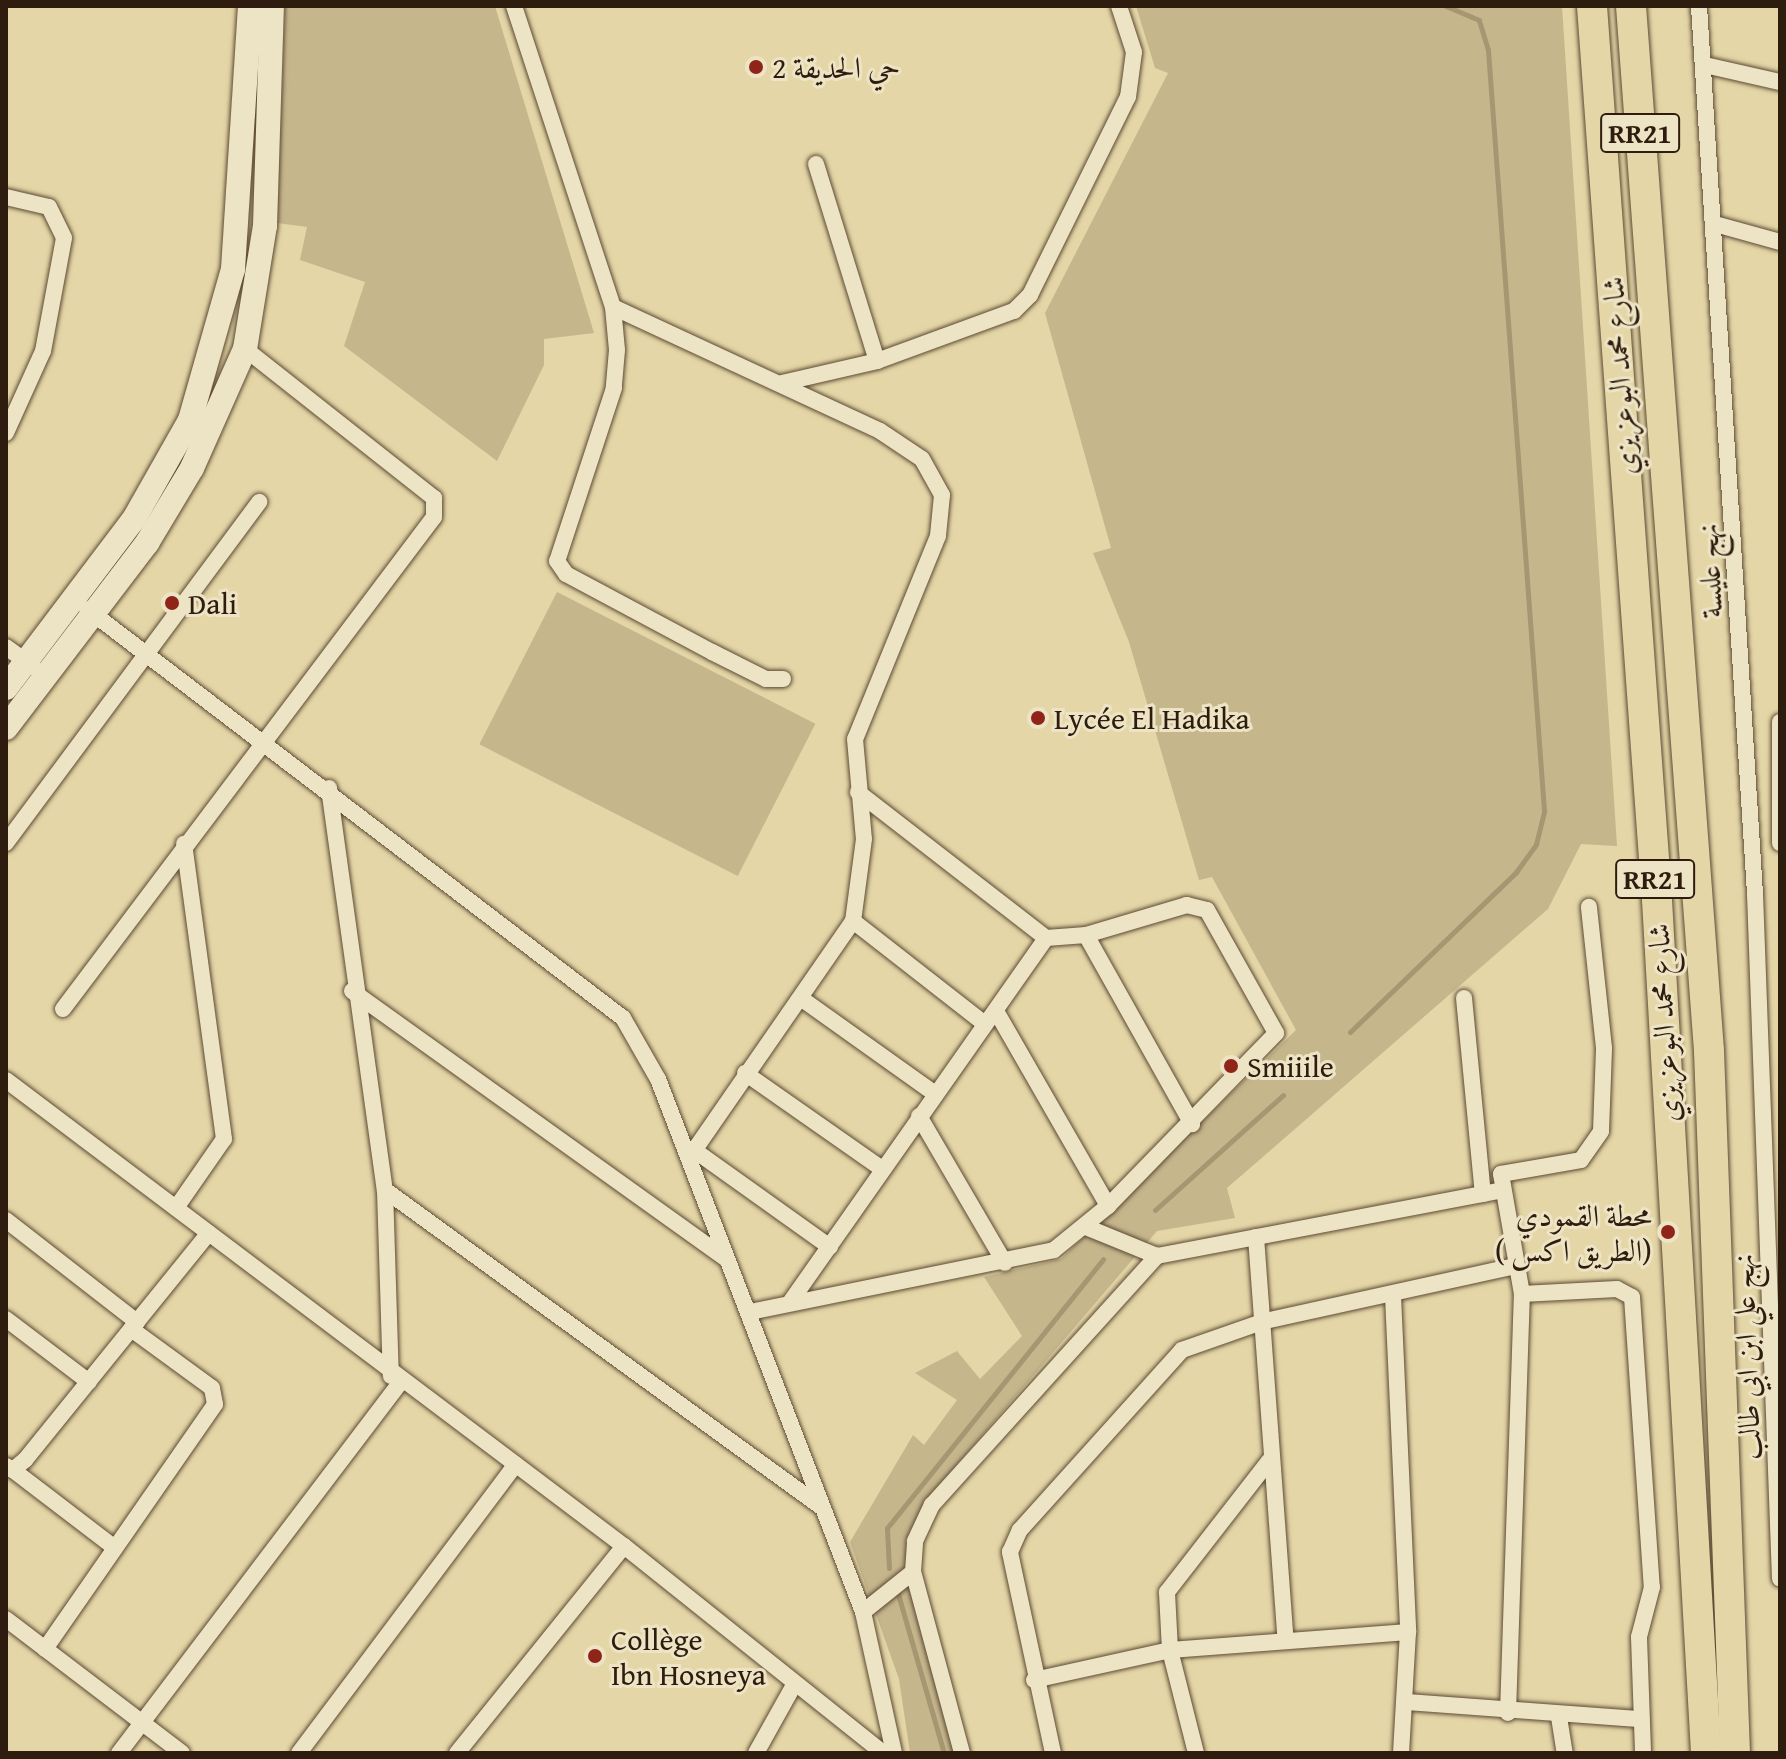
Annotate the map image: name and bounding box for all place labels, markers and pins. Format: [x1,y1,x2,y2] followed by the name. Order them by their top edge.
[772,49,900,85] place label: حي الحديقة 2
[747,58,765,76] marker: حي الحديقة 2
[188,585,237,621] place label: Dali
[163,594,181,612] marker: Dali
[1054,700,1250,736] place label: Lycée El Hadika
[1029,709,1047,727] marker: Lycée El Hadika
[1247,1048,1334,1084] place label: Smiiile
[1222,1057,1240,1075] marker: Smiiile
[1495,1197,1652,1268] place label: محطة القمودي ( الطريق اكس)
[1659,1223,1677,1241] marker: محطة القمودي ( الطريق اكس)
[611,1621,766,1692] place label: Collège Ibn Hosneya
[586,1647,604,1665] marker: Collège Ibn Hosneya

